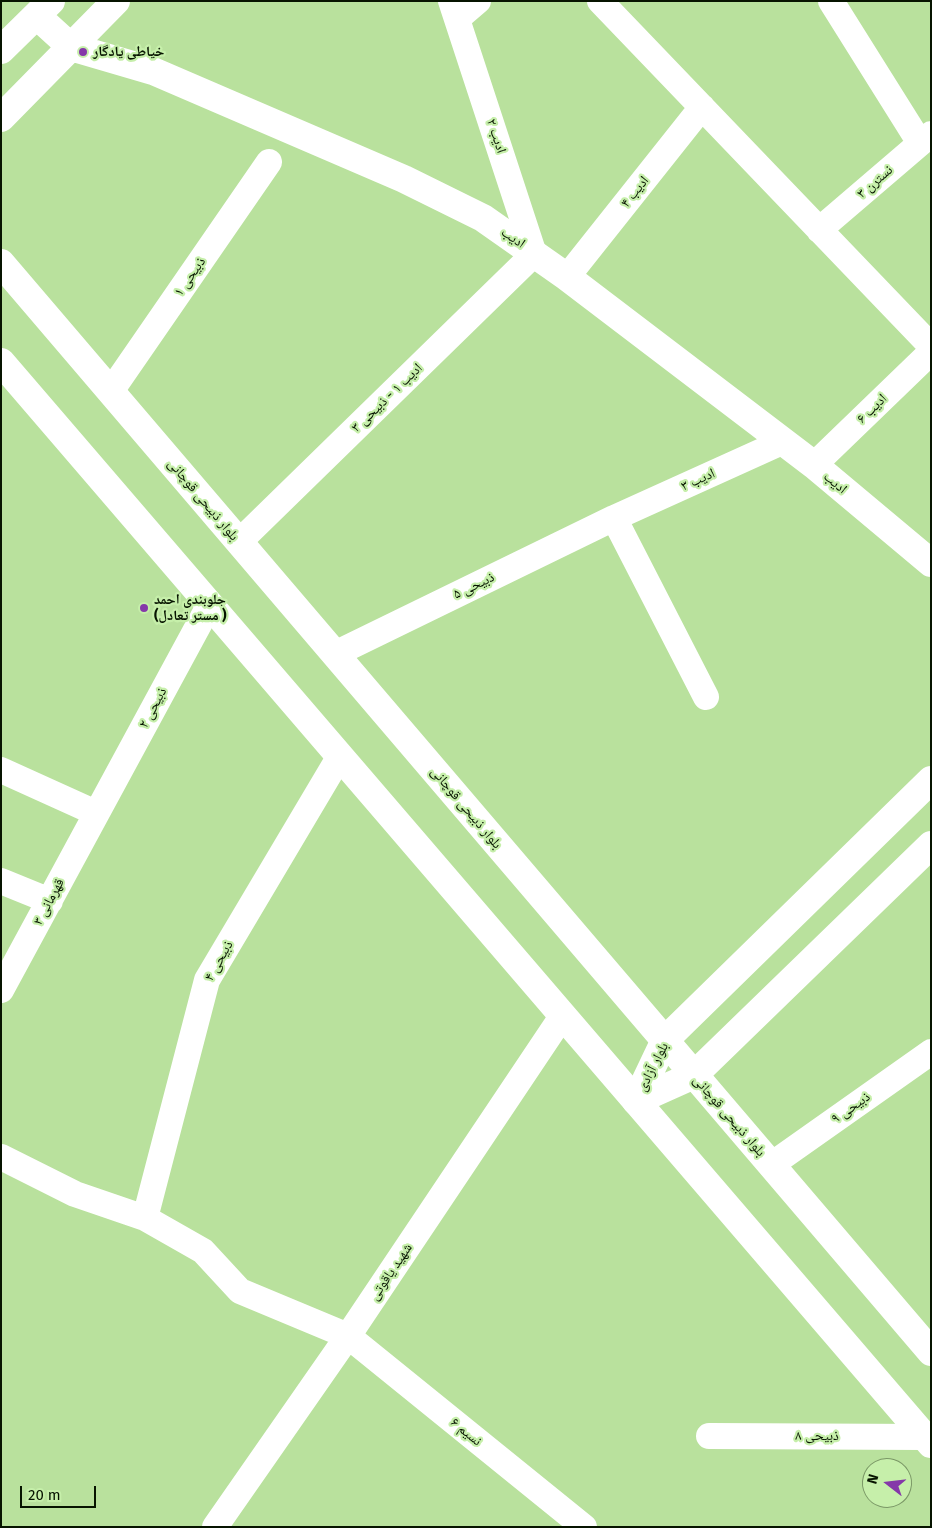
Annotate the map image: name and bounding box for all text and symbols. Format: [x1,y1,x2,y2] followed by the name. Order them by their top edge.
[93,44,164,60] place label: خیاطی یادگار
[77,46,89,58] marker: خیاطی یادگار
[483,117,509,155] street label: ادیب ۲
[854,162,896,202] street label: نسترن ۳
[617,173,653,211] street label: ادیب ۴
[498,224,528,252] street label: ادیب
[171,254,209,300] street label: ذبیحی ۱
[348,360,426,436] street label: ادیب ۱ - ذبیحی ۳
[853,391,891,427] street label: ادیب ۶
[164,456,242,544] street label: بلوار ذبیحی قوچانی
[678,465,718,495] street label: ادیب ۳
[820,468,850,498] street label: ادیب
[451,569,497,603] street label: ذبیحی ۵
[154,592,226,624] place label: جلوبندی احمد (مستر تعادل )
[138,602,150,614] marker: جلوبندی احمد (مستر تعادل )
[135,685,171,731] street label: ذبیحی ۲
[427,764,505,852] street label: بلوار ذبیحی قوچانی
[30,876,68,928] street label: قهرمانی ۳
[201,938,237,984] street label: ذبیحی ۴
[634,1040,672,1094] street label: بلوار آزادی
[689,1072,769,1160] street label: بلوار ذبیحی قوچانی
[828,1089,874,1127] street label: ذبیحی ۹
[366,1240,416,1304] street label: شهید یاقوتی
[447,1414,485,1450] street label: نسیم ۶
[795,1428,839,1444] street label: ذبیحی ۸
[862,1458,912,1508] north arrow
[864,1472,883,1486] text: N
[22,1476,99,1508] scale bar
[28,1486,61,1504] text: 20 m

